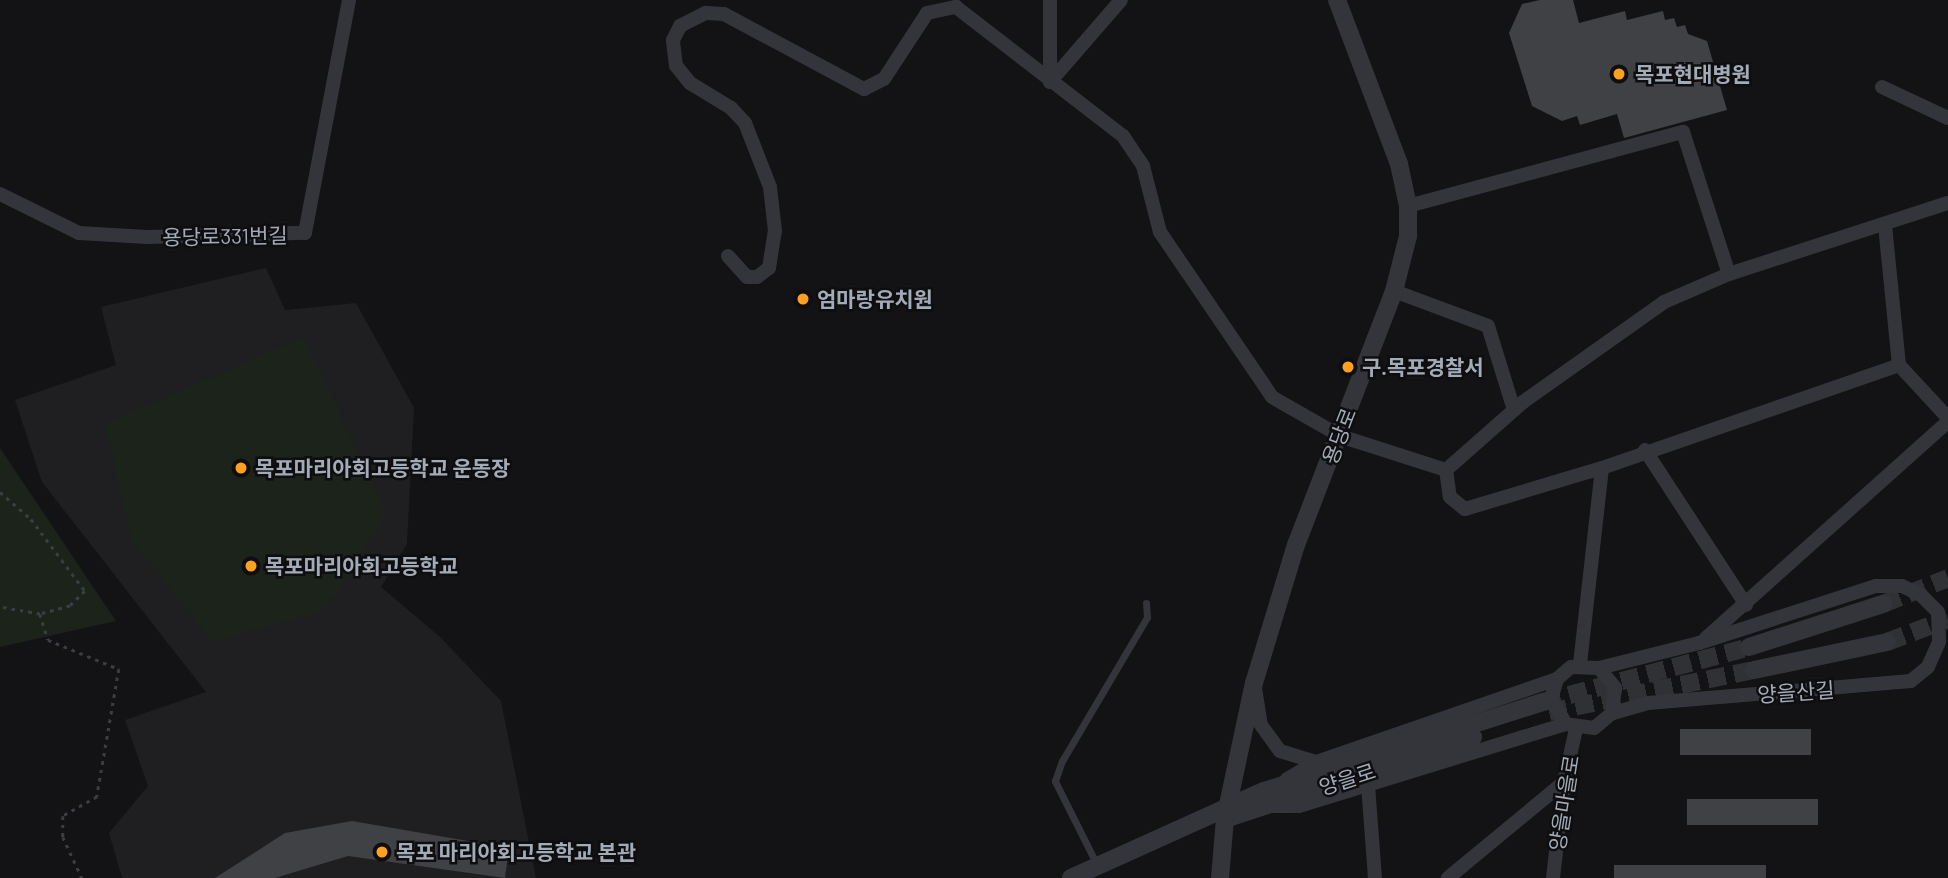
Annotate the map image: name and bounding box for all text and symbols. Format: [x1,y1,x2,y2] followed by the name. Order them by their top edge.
[1635,61,1751,87] place label: 목포현대병원
[1609,64,1629,84] marker: 목포현대병원
[162,222,288,250] street label: 용당로331번길
[817,286,933,312] place label: 엄마랑유치원
[795,291,811,307] marker: 엄마랑유치원
[1362,354,1484,380] place label: 구.목포경찰서
[1340,359,1356,375] marker: 구.목포경찰서
[1317,404,1361,468] street label: 용당로
[255,455,510,481] place label: 목포마리아회고등학교 운동장
[233,460,249,476] marker: 목포마리아회고등학교 운동장
[265,553,458,579] place label: 목포마리아회고등학교
[243,558,259,574] marker: 목포마리아회고등학교
[1757,677,1835,707] street label: 양을산길
[1544,753,1584,853] street label: 양을마을로
[1316,758,1378,800] street label: 양을로
[396,839,636,865] place label: 목포 마리아회고등학교 본관
[374,844,390,860] marker: 목포 마리아회고등학교 본관

